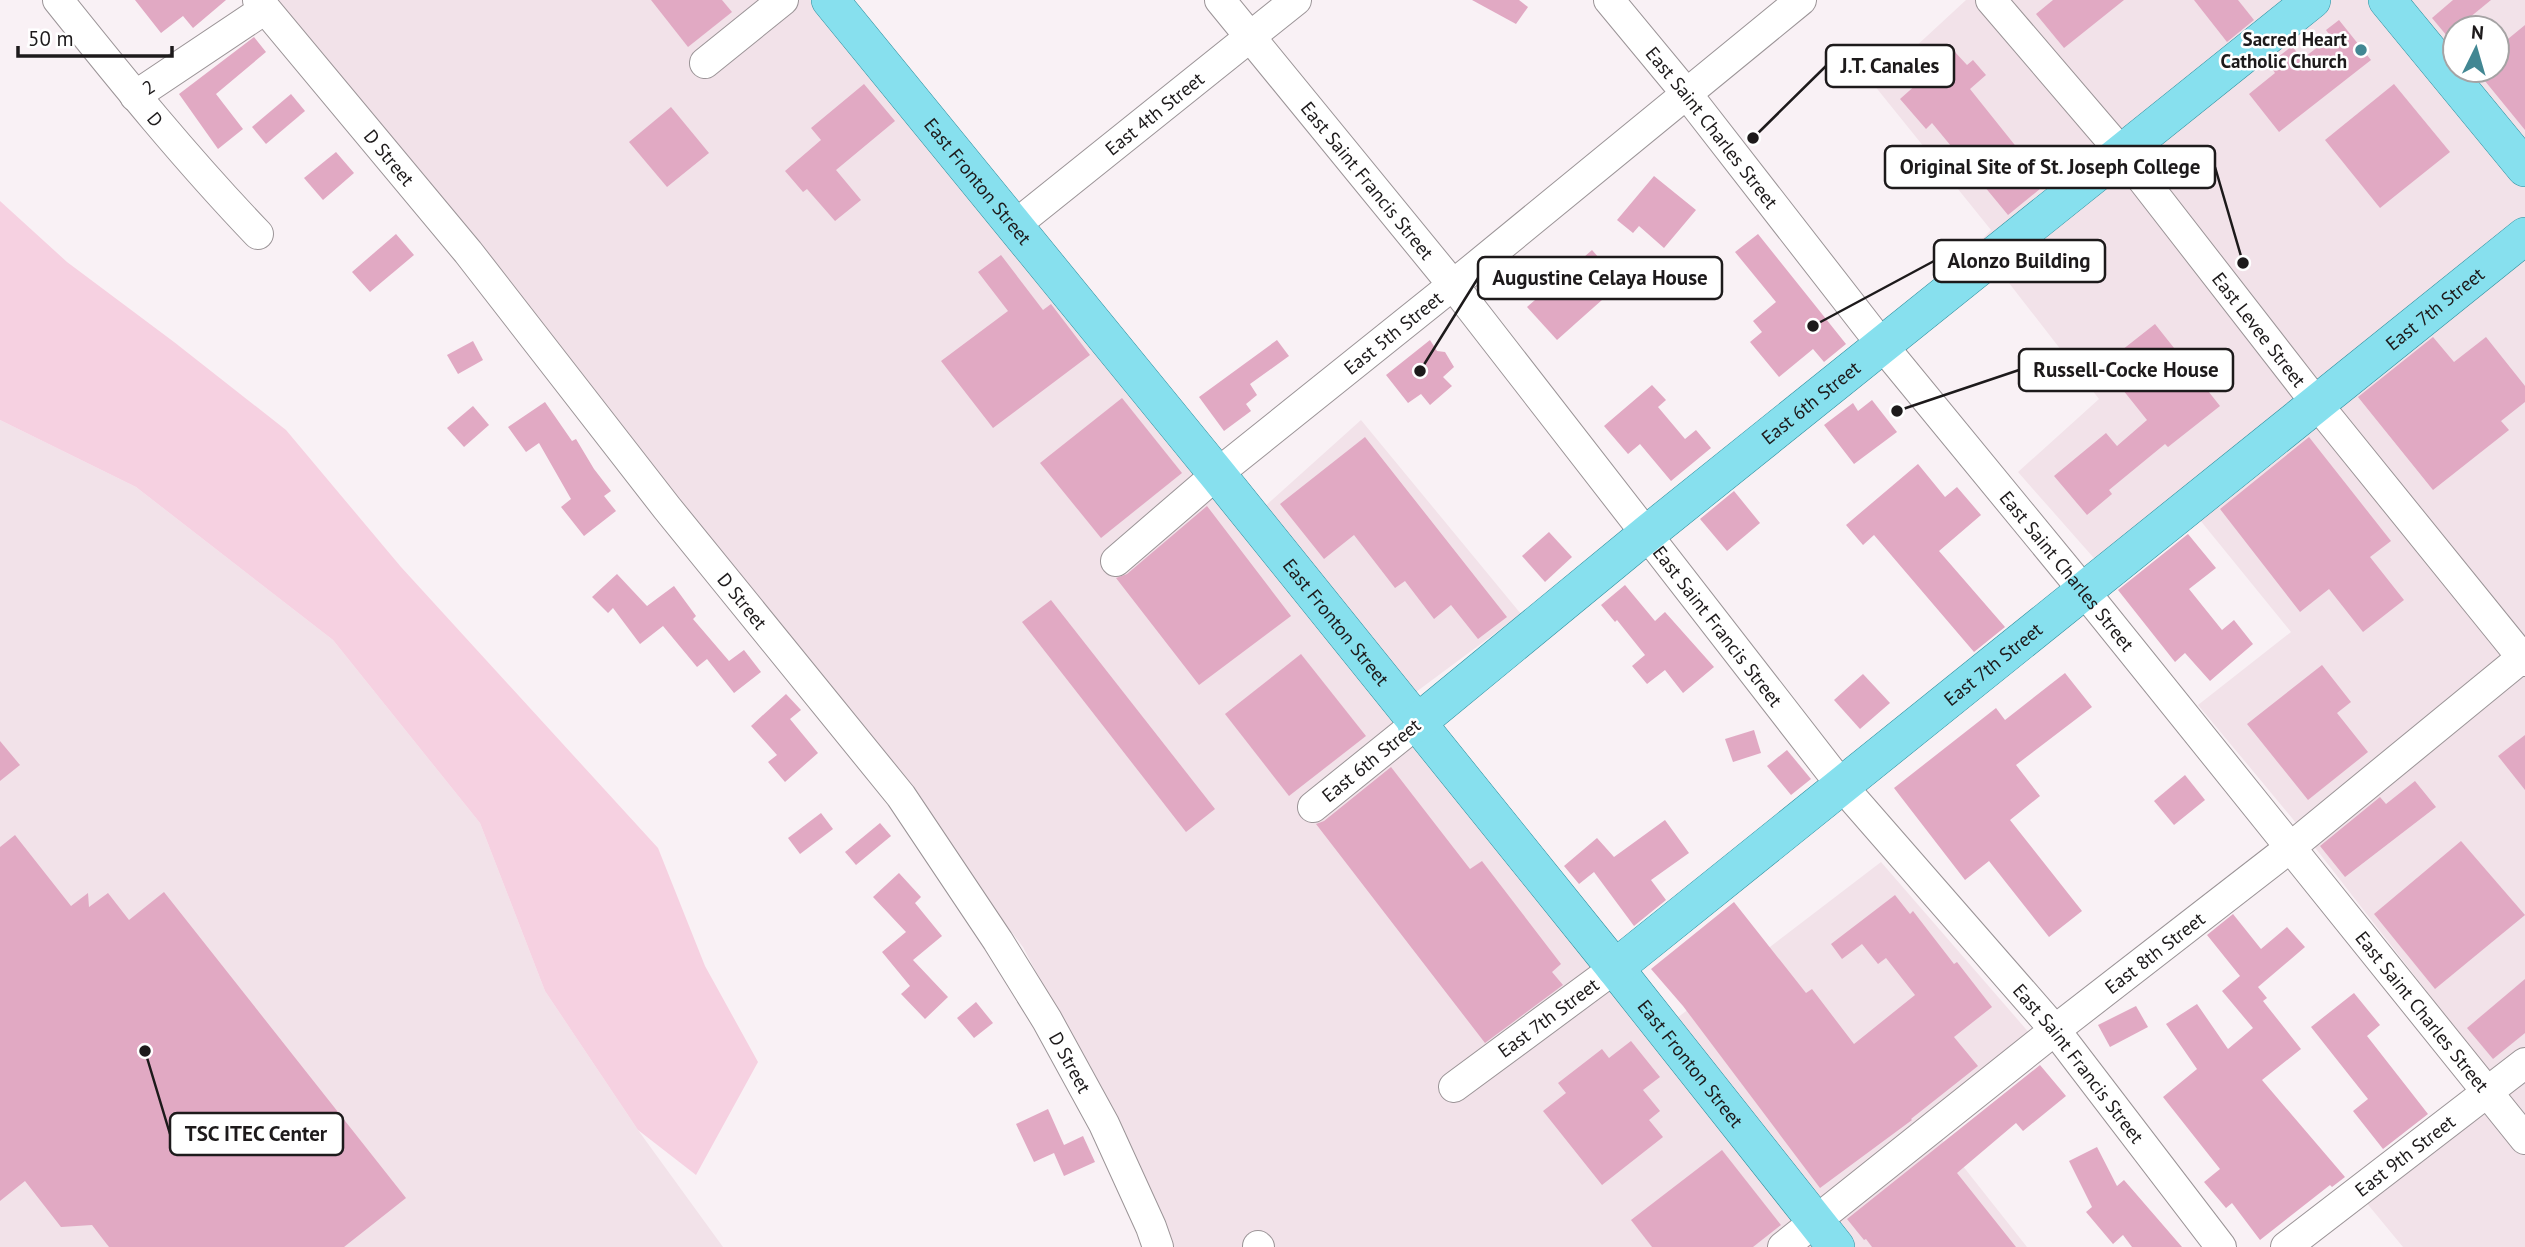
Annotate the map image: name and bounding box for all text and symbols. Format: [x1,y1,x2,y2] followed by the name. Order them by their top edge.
[18,14,172,58] scale bar
[2441,14,2511,84] north arrow
[2470,20,2485,45] text: N
[28,25,74,52] text: 50 m
[2220,27,2347,73] place label: Sacred Heart Catholic Church
[1641,42,1784,214] street label: East Saint Charles Street
[2353,42,2369,58] marker: Sacred Heart Catholic Church
[1826,45,1954,87] callout: J.T. Canales
[1840,52,1940,79] text: J.T. Canales
[1100,66,1209,160] street label: East 4th Street
[137,74,159,100] street label: 2
[1296,96,1440,265] street label: East Saint Francis Street
[142,107,169,132] street label: D
[919,113,1037,250] street label: East Fronton Street
[359,124,420,191] street label: D Street
[1885,146,2215,188] callout: Original Site of St. Joseph College
[1900,153,2200,180] text: Original Site of St. Joseph College
[1934,240,2105,282] callout: Alonzo Building
[1948,247,2090,274] text: Alonzo Building
[1478,257,1722,299] callout: Augustine Celaya House
[2381,261,2489,355] street label: East 7th Street
[1492,264,1708,291] text: Augustine Celaya House
[2207,267,2312,392] street label: East Levee Street
[1339,286,1448,380] street label: East 5th Street
[2019,349,2233,391] callout: Russell-Cocke House
[1756,355,1865,449] street label: East 6th Street
[2033,356,2219,383] text: Russell-Cocke House
[1995,486,2140,656] street label: East Saint Charles Street
[1648,541,1788,712] street label: East Saint Francis Street
[1278,554,1395,691] street label: East Fronton Street
[712,568,773,635] street label: D Street
[1939,617,2047,711] street label: East 7th Street
[1317,713,1426,807] street label: East 6th Street
[2100,906,2210,999] street label: East 8th Street
[2350,926,2495,1097] street label: East Saint Charles Street
[1493,972,1604,1063] street label: East 7th Street
[2008,978,2149,1148] street label: East Saint Francis Street
[1633,995,1749,1133] street label: East Fronton Street
[1044,1028,1097,1098] street label: D Street
[2350,1109,2460,1202] street label: East 9th Street
[170,1113,343,1155] callout: TSC ITEC Center
[185,1120,328,1147] text: TSC ITEC Center

